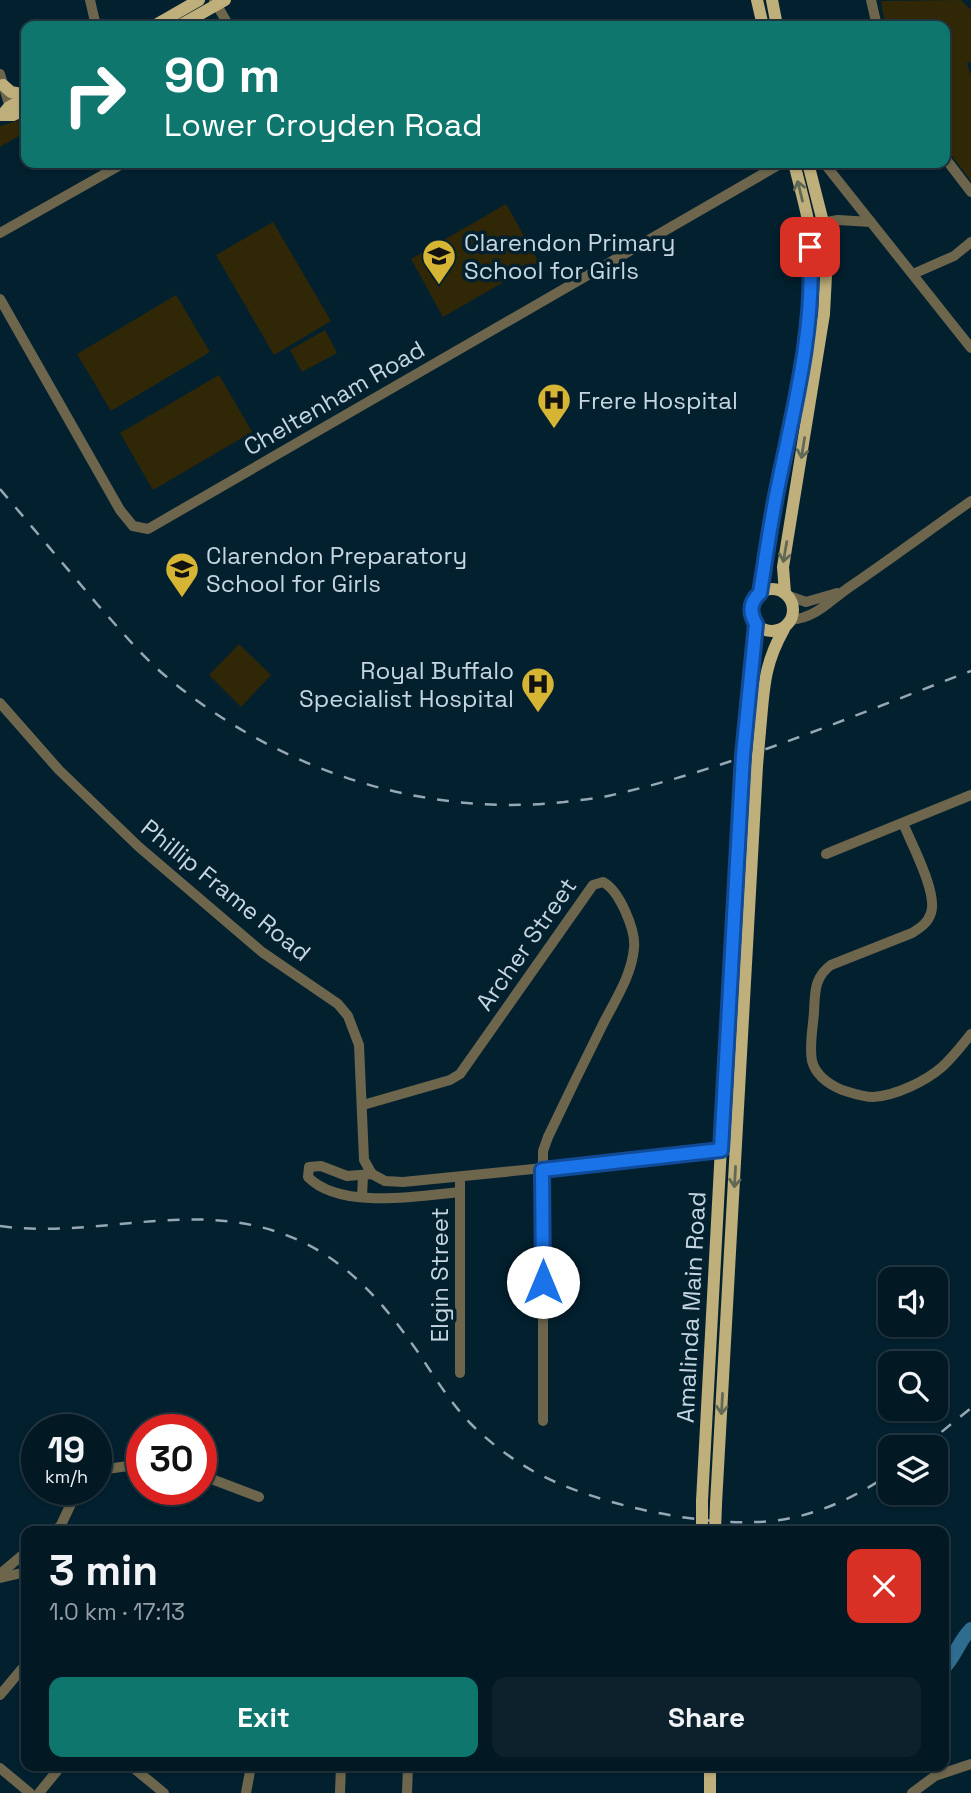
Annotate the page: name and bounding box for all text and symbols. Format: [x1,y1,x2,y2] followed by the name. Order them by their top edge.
[164,44,280,106] text: 90 m
[49,49,140,140] icon: right
[164,105,483,145] text: Lower Croyden Road
[793,180,807,203] one-way arrow
[780,217,840,277] pin
[464,227,675,286] place label: Clarendon Primary School for Girls
[791,228,829,266] icon: arrive
[420,237,458,286] school or university icon: Clarendon Primary School for Girls
[238,334,430,462] street label: Cheltenham Road
[535,381,573,430] hospital icon: Frere Hospital
[578,385,738,416] place label: Frere Hospital
[796,436,809,459] one-way arrow
[206,540,467,599] place label: Clarendon Preparatory School for Girls
[778,540,791,563] one-way arrow
[163,550,201,599] school or university icon: Clarendon Preparatory School for Girls
[299,655,514,714] place label: Royal Buffalo Specialist Hospital
[519,665,557,714] hospital icon: Royal Buffalo Specialist Hospital
[135,812,317,968] street label: Phillip Frame Road
[469,871,583,1017] street label: Archer Street
[728,1165,741,1187] one-way arrow
[669,1191,713,1423] street label: Amalinda Main Road
[424,1208,455,1342] street label: Elgin Street
[506,1245,580,1319] position arrow
[878,1267,948,1505] map controls
[878,1267,948,1337] button: sound
[878,1351,948,1421] button: search
[715,1392,728,1415] one-way arrow
[126,1414,217,1505] speed limit sign: 30
[48,1428,85,1472] text: 19
[878,1435,948,1505] button: layers
[45,1465,88,1488] text: km/h
[49,1544,158,1597] text: 3 min
[847,1549,921,1623] button: close
[49,1597,185,1627] text: 1.0 km · 17:13
[49,1677,478,1757] button: Exit
[492,1677,921,1757] button: Share

